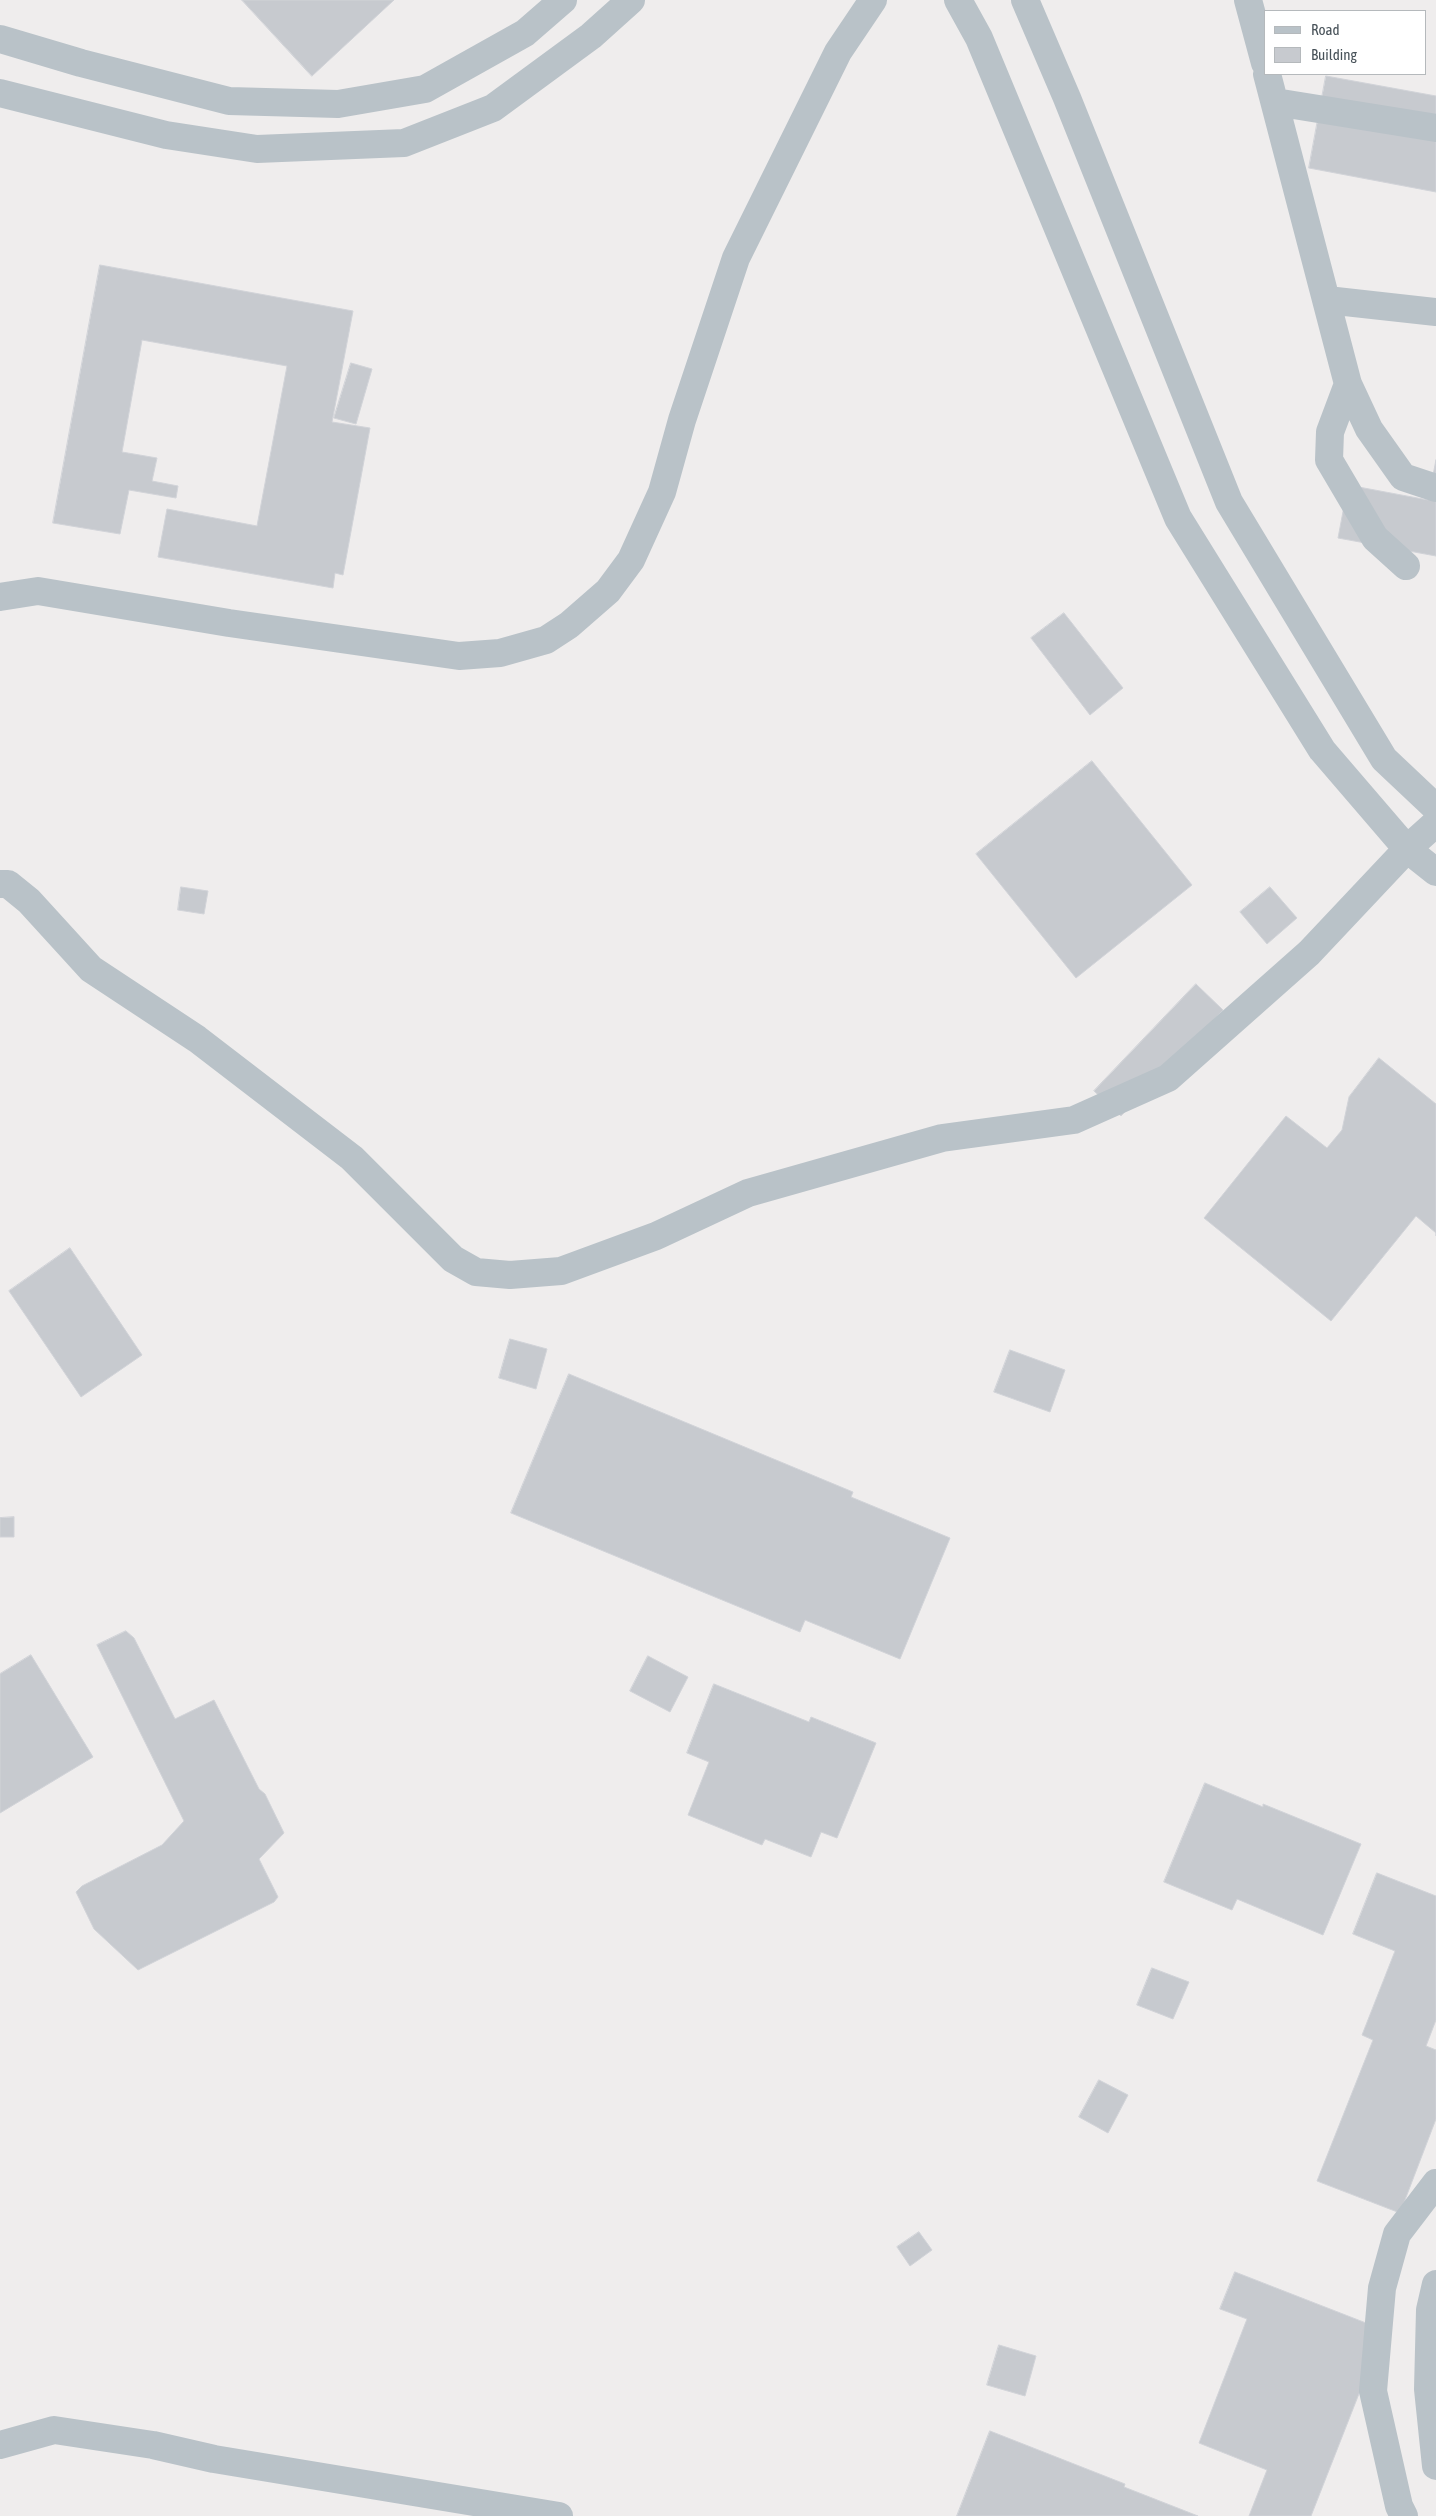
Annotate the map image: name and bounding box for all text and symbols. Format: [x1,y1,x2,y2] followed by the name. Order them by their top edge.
[1264,10,1426,75] legend
[1311,21,1340,38] text: Road
[1311,46,1357,63] text: Building

